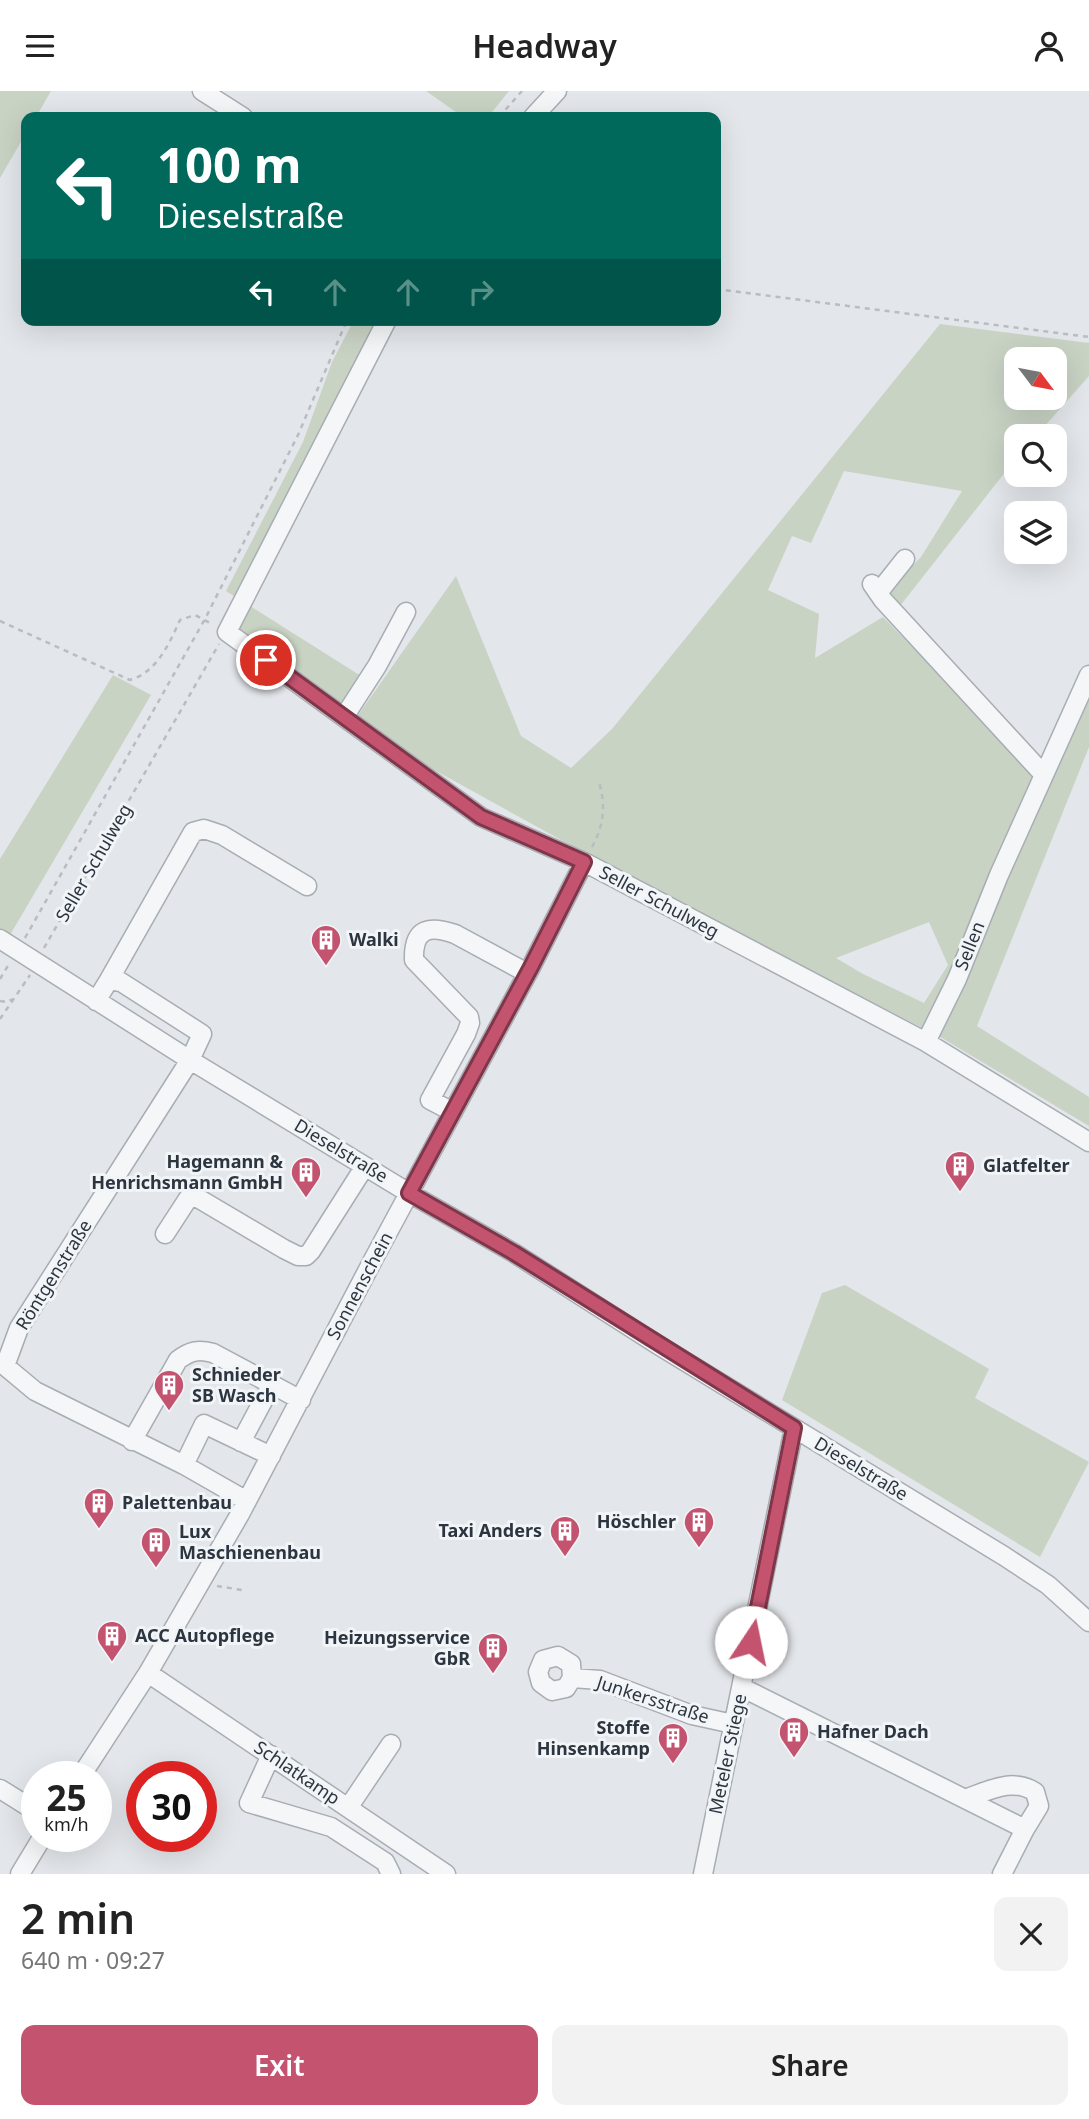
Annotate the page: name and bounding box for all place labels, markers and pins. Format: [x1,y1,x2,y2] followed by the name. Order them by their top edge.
[236,630,296,690] pin
[309,923,343,967] building icon: Walki
[349,927,399,951] place label: Walki
[91,1149,283,1194] place label: Hagemann & Henrichsmann GmbH
[943,1149,977,1193] building icon: Glatfelter
[983,1153,1070,1177] place label: Glatfelter
[289,1155,323,1199] building icon: Hagemann & Henrichsmann GmbH
[192,1362,281,1407] place label: Schnieder SB Wasch
[152,1368,186,1412] building icon: Schnieder SB Wasch
[82,1486,116,1530] building icon: Palettenbau
[122,1490,232,1514] place label: Palettenbau
[682,1505,716,1549] building icon: Höschler
[597,1509,676,1533] place label: Höschler
[548,1514,582,1558] building icon: Taxi Anders
[438,1518,542,1542] place label: Taxi Anders
[179,1519,321,1564] place label: Lux Maschienenbau
[139,1525,173,1569] building icon: Lux Maschienenbau
[95,1619,129,1663] building icon: ACC Autopflege
[135,1623,274,1647] place label: ACC Autopflege
[324,1625,470,1670] place label: Heizungsservice GbR
[476,1631,510,1675] building icon: Heizungsservice GbR
[537,1715,650,1760] place label: Stoffe Hinsenkamp
[777,1715,811,1759] building icon: Hafner Dach
[817,1719,929,1743] place label: Hafner Dach
[656,1721,690,1765] building icon: Stoffe Hinsenkamp

